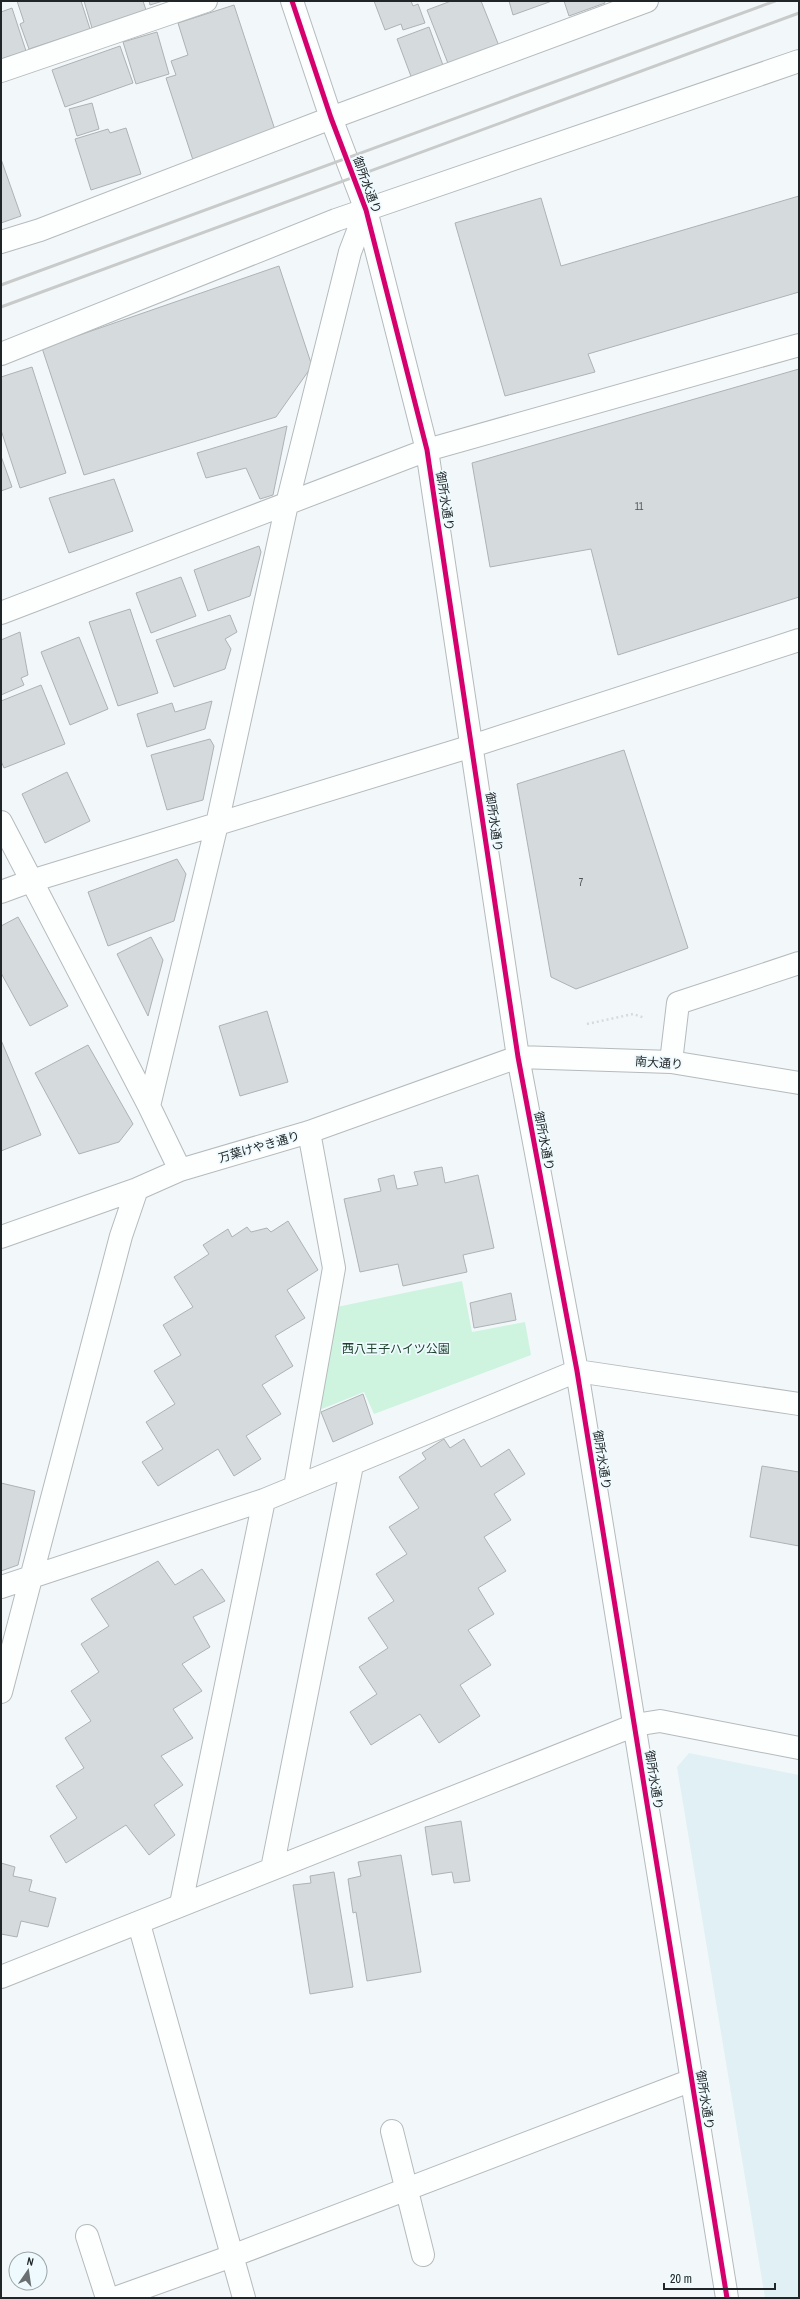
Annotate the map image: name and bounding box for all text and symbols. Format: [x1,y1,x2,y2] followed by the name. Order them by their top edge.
[349,154,385,216] street label: 御所水通り
[432,470,458,532] street label: 御所水通り
[635,500,644,513] house number: 11
[482,791,506,853] street label: 御所水通り
[579,876,584,889] house number: 7
[634,1053,684,1073] street label: 南大通り
[530,1110,558,1172] street label: 御所水通り
[216,1128,302,1166] street label: 万葉けやき通り
[342,1341,450,1357] park label: 西八王子ハイツ公園
[589,1429,615,1491] street label: 御所水通り
[641,1749,667,1811] street label: 御所水通り
[692,2069,718,2131] street label: 御所水通り
[8,2251,48,2291] north arrow
[26,2254,35,2269] text: N
[664,2265,775,2291] scale bar
[670,2271,692,2287] text: 20 m

